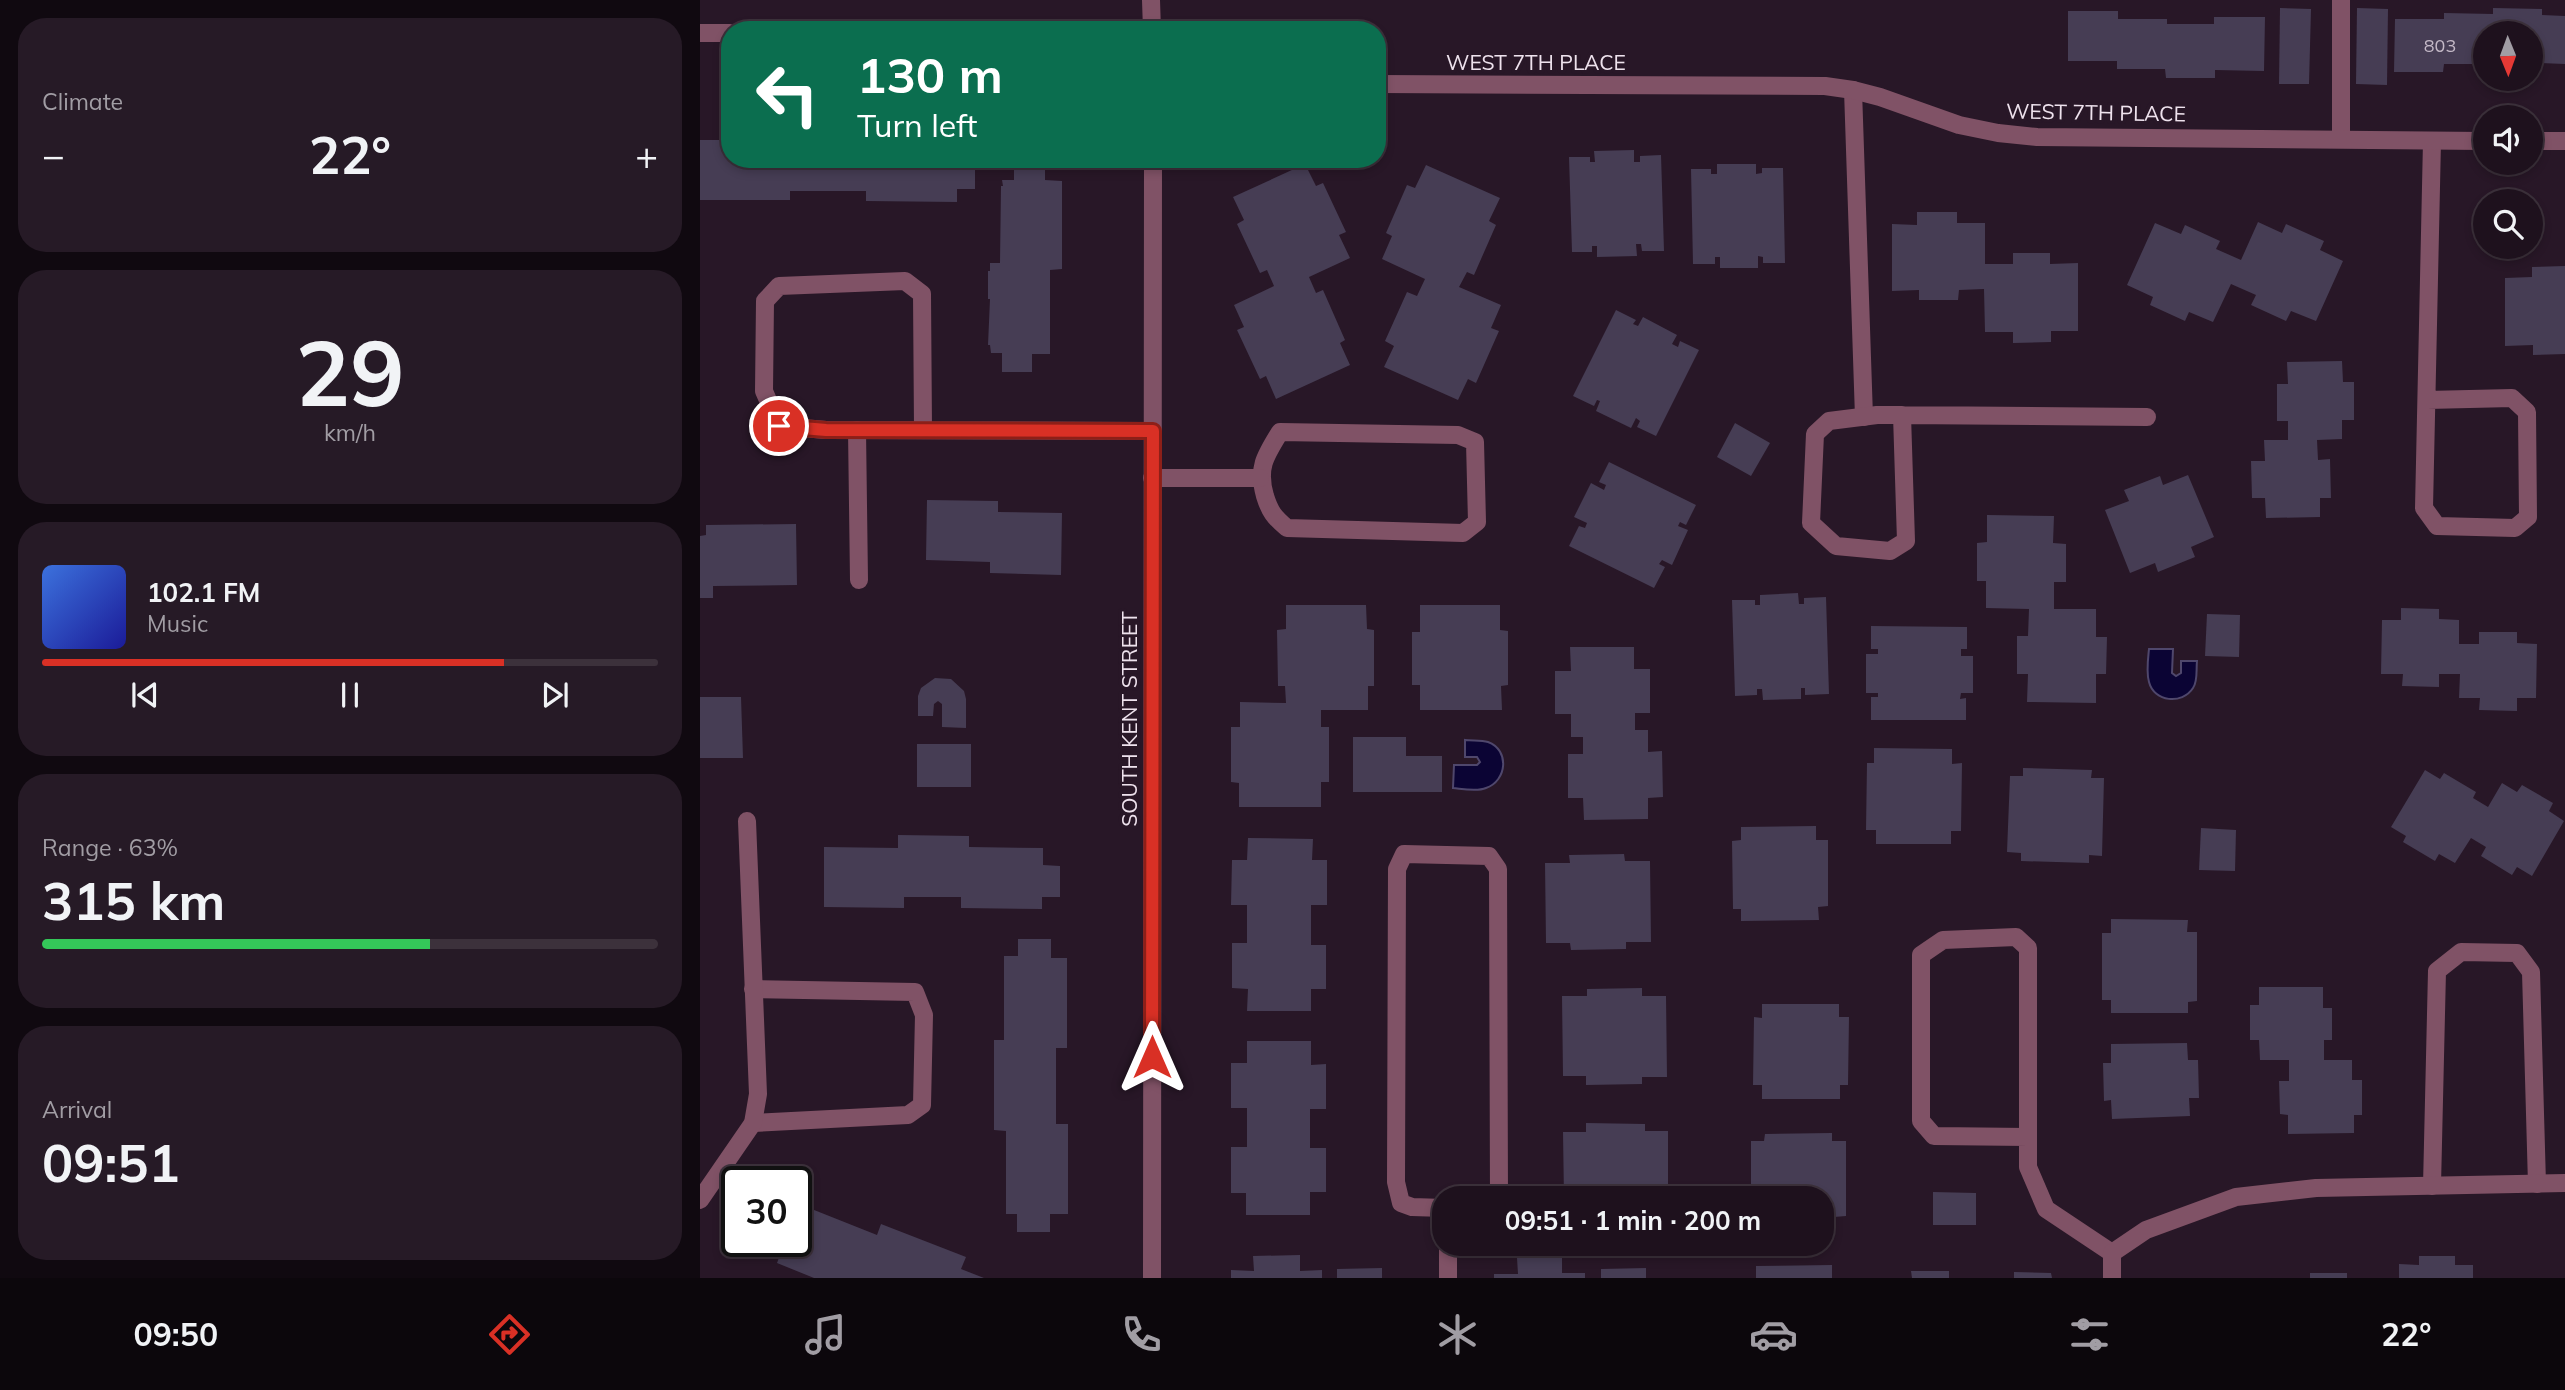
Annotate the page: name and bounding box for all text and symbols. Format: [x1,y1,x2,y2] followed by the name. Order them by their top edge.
[2473,21,2543,91] north arrow
[2473,21,2543,259] map controls
[2424,34,2456,57] house number: 803
[857,44,1003,105] text: 130 m
[742,49,833,140] icon: left
[1446,49,1626,75] street label: WEST 7TH PLACE
[42,87,123,116] text: Climate
[2006,97,2186,127] street label: WEST 7TH PLACE
[857,105,977,145] text: Turn left
[2473,105,2543,175] button: sound
[309,122,391,187] text: 22°
[42,131,65,179] text: −
[635,131,658,179] text: +
[2473,189,2543,259] button: search
[295,315,405,429] text: 29
[749,396,809,456] pin
[760,407,798,445] icon: arrive
[324,418,376,447] text: km/h
[147,576,260,609] text: 102.1 FM
[147,609,208,638] text: Music
[1116,611,1142,827] street label: SOUTH KENT STREET
[126,676,164,714] icon: previous
[331,676,369,714] icon: pause
[536,676,574,714] icon: next
[42,833,178,862] text: Range · 63%
[42,868,225,933] text: 315 km
[1115,1020,1189,1094] position arrow
[42,1095,112,1124] text: Arrival
[42,1130,180,1195] text: 09:51
[721,1166,812,1257] speed limit sign: 30
[1505,1204,1761,1237] text: 09:51 · 1 min · 200 m
[485,1310,534,1359] icon: directions
[801,1310,850,1359] icon: music
[1117,1310,1166,1359] icon: phone
[1433,1310,1482,1359] icon: climate
[1749,1310,1798,1359] icon: car
[2065,1310,2114,1359] icon: filters
[133,1314,218,1354] text: 09:50
[2381,1314,2431,1354] text: 22°

